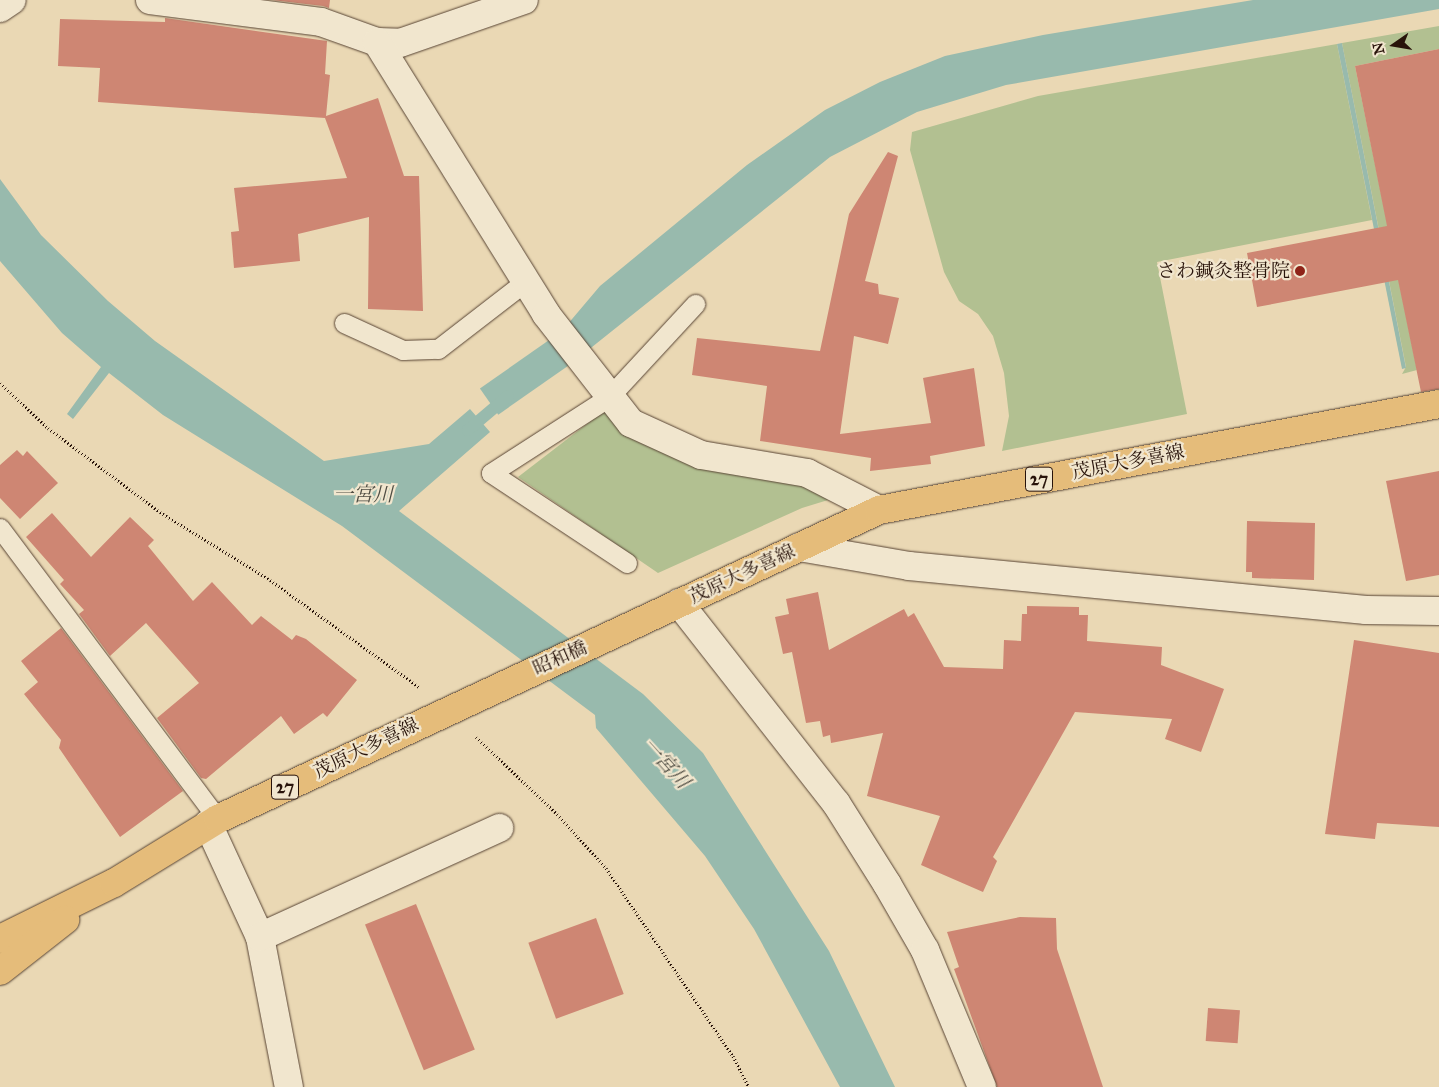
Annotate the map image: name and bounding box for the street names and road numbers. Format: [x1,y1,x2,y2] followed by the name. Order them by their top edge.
[1070,440,1186,484] street label: 茂原大多喜線
[1024,464,1054,494] road number: 27
[686,540,798,608] street label: 茂原大多喜線
[529,636,591,680] street label: 昭和橋
[310,713,422,783] street label: 茂原大多喜線
[270,772,300,802] road number: 27

